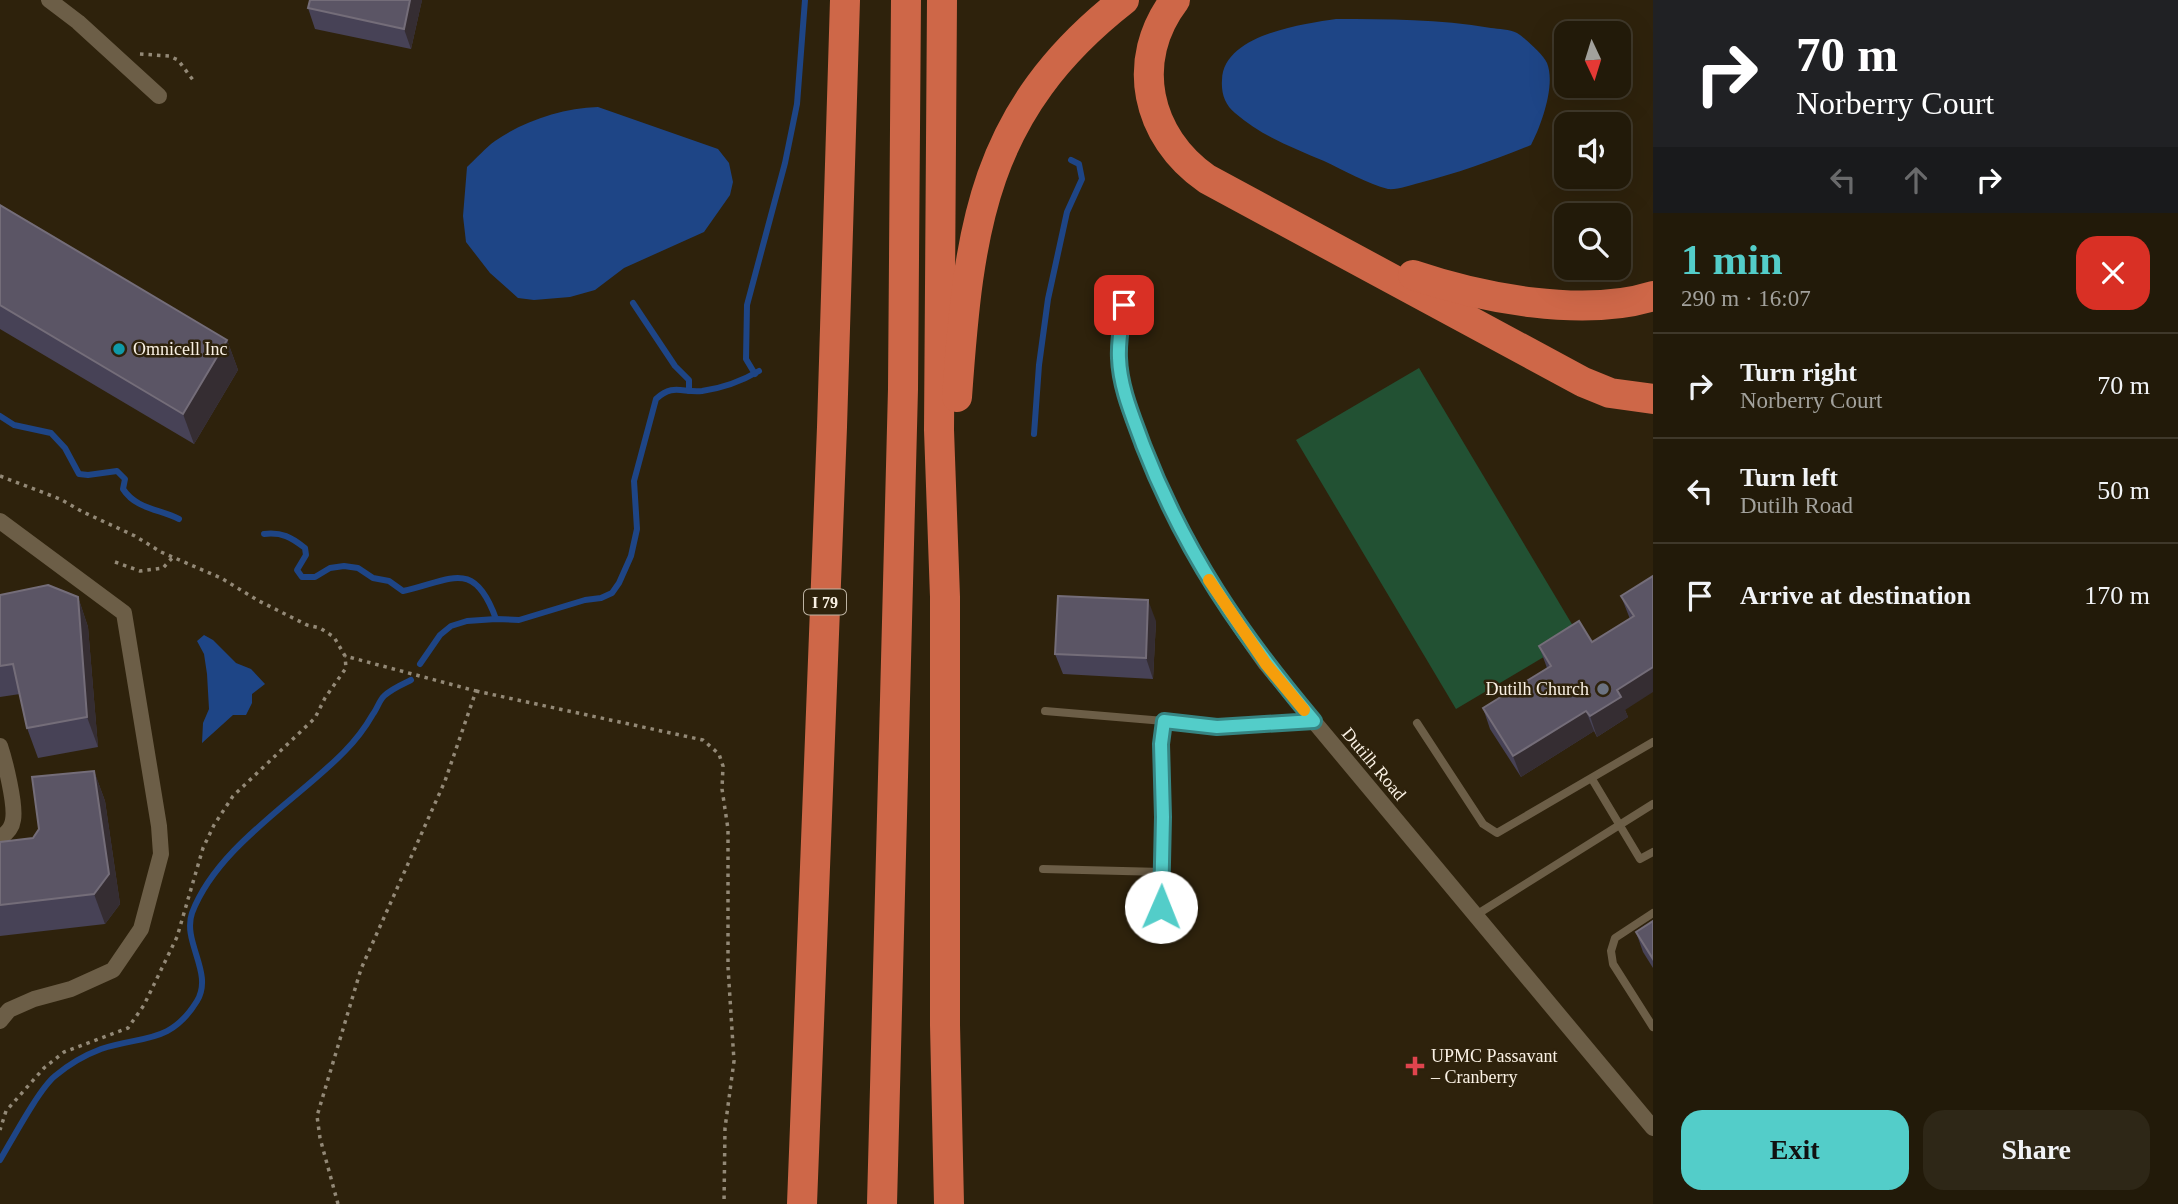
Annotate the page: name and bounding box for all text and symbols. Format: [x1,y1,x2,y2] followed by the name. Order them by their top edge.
[1554,21,1631,98] north arrow
[1554,21,1631,280] map controls
[1796,27,1898,82] text: 70 m
[1681,28,1772,119] icon: right
[1796,85,1994,121] text: Norberry Court
[1554,112,1631,189] button: sound
[1824,161,1862,199] icon: left
[1897,161,1935,199] icon: ahead
[1970,161,2008,199] icon: right
[1554,203,1631,280] button: search
[2076,236,2150,310] button: close
[1681,237,1783,283] text: 1 min
[1094,275,1154,335] pin
[1105,286,1143,324] icon: arrive
[1681,286,1811,311] text: 290 m · 16:07
[133,339,227,359] place label: Omnicell Inc
[111,341,127,357] marker: Omnicell Inc
[1740,358,1857,387] text: Turn right
[1681,367,1719,405] icon: right
[2097,371,2150,400] text: 70 m
[1740,388,1882,413] text: Norberry Court
[1740,463,1838,492] text: Turn left
[1681,472,1719,510] icon: left
[2097,476,2150,505] text: 50 m
[1740,493,1853,518] text: Dutilh Road
[1681,577,1719,615] icon: arrive
[1740,581,1971,610] text: Arrive at destination
[2084,581,2150,610] text: 170 m
[804,590,846,614] road number: I 79
[1486,679,1589,699] place label: Dutilh Church
[1595,681,1611,697] marker: Dutilh Church
[1338,724,1410,804] street label: Dutilh Road
[1124,870,1198,944] position arrow
[1430,1046,1558,1087] place label: UPMC Passavant – Cranberry
[1405,1056,1425,1076] marker: UPMC Passavant – Cranberry
[1681,1110,1909,1190] button: Exit
[1923,1110,2150,1190] button: Share

